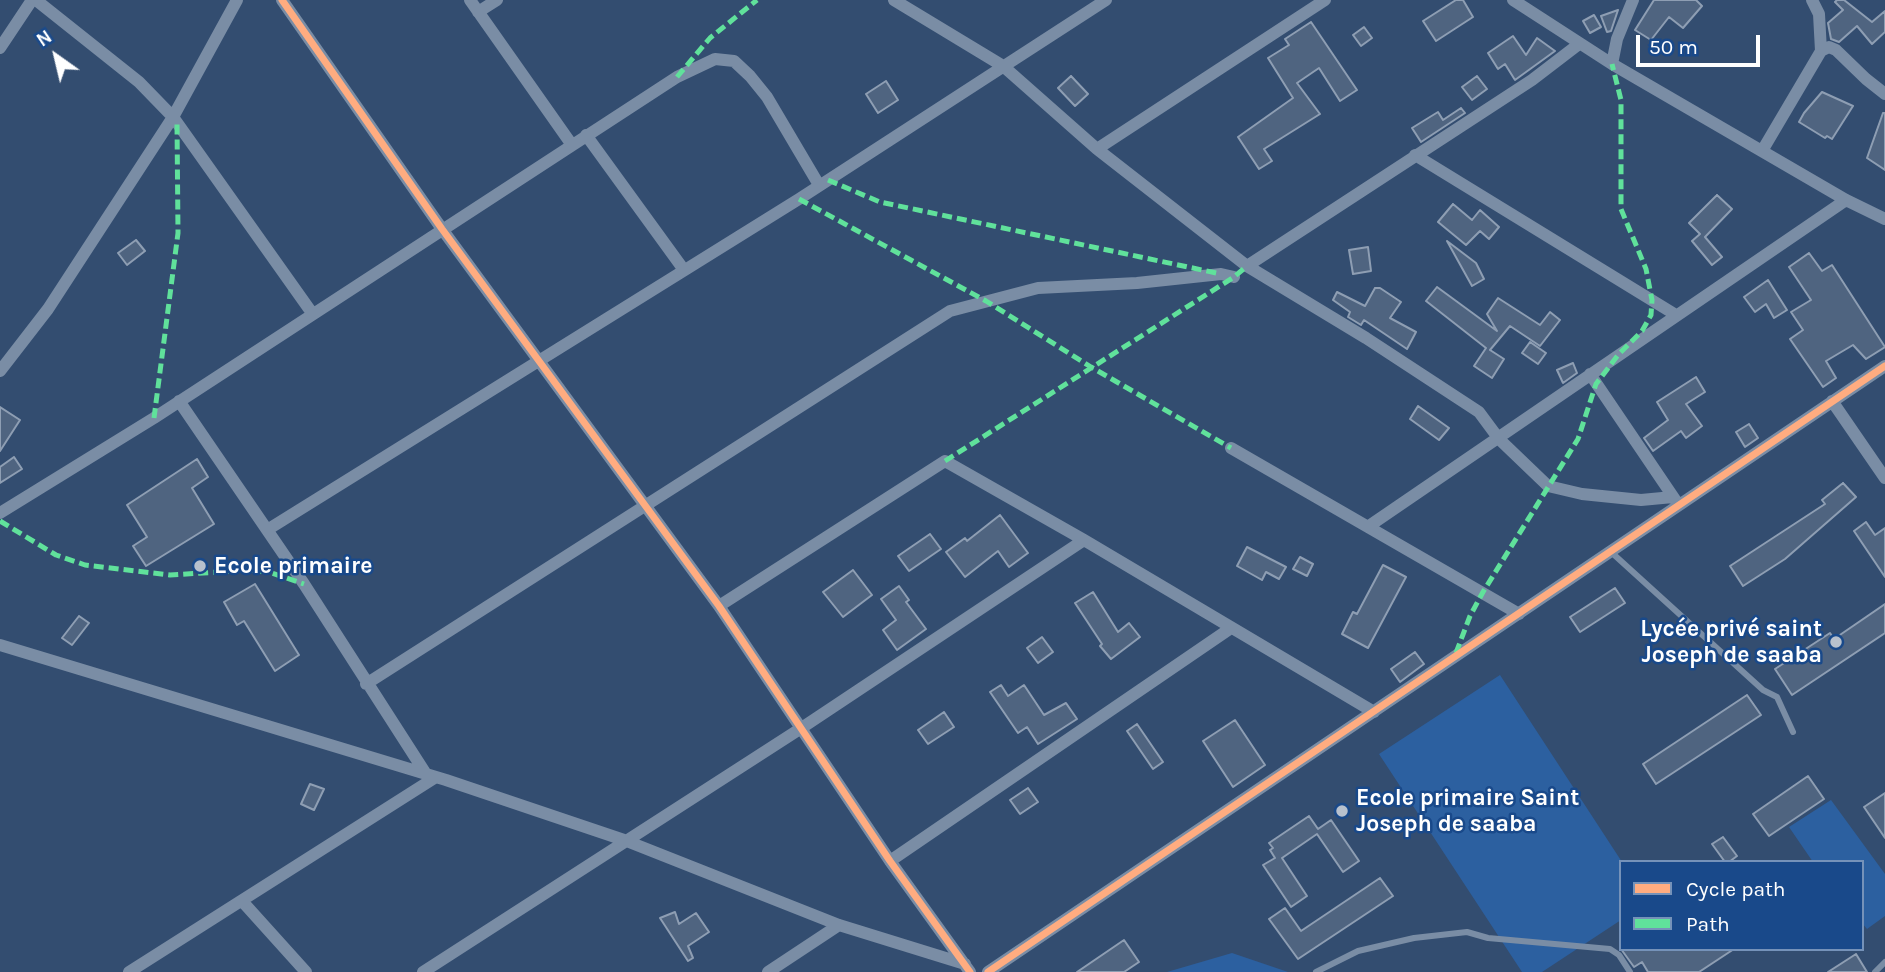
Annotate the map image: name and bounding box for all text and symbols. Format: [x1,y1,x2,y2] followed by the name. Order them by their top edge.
[21,21,91,91] north arrow
[1640,21,1764,65] scale bar
[32,26,56,52] text: N
[1649,35,1698,59] text: 50 m
[214,552,372,580] place label: Ecole primaire
[192,558,208,574] marker: Ecole primaire
[1640,615,1822,669] place label: Lycée privé saint Joseph de saaba
[1828,634,1844,650] marker: Lycée privé saint Joseph de saaba
[1356,784,1579,838] place label: Ecole primaire Saint Joseph de saaba
[1334,803,1350,819] marker: Ecole primaire Saint Joseph de saaba
[1619,860,1864,951] legend
[1686,877,1786,901] text: Cycle path
[1686,912,1730,936] text: Path

